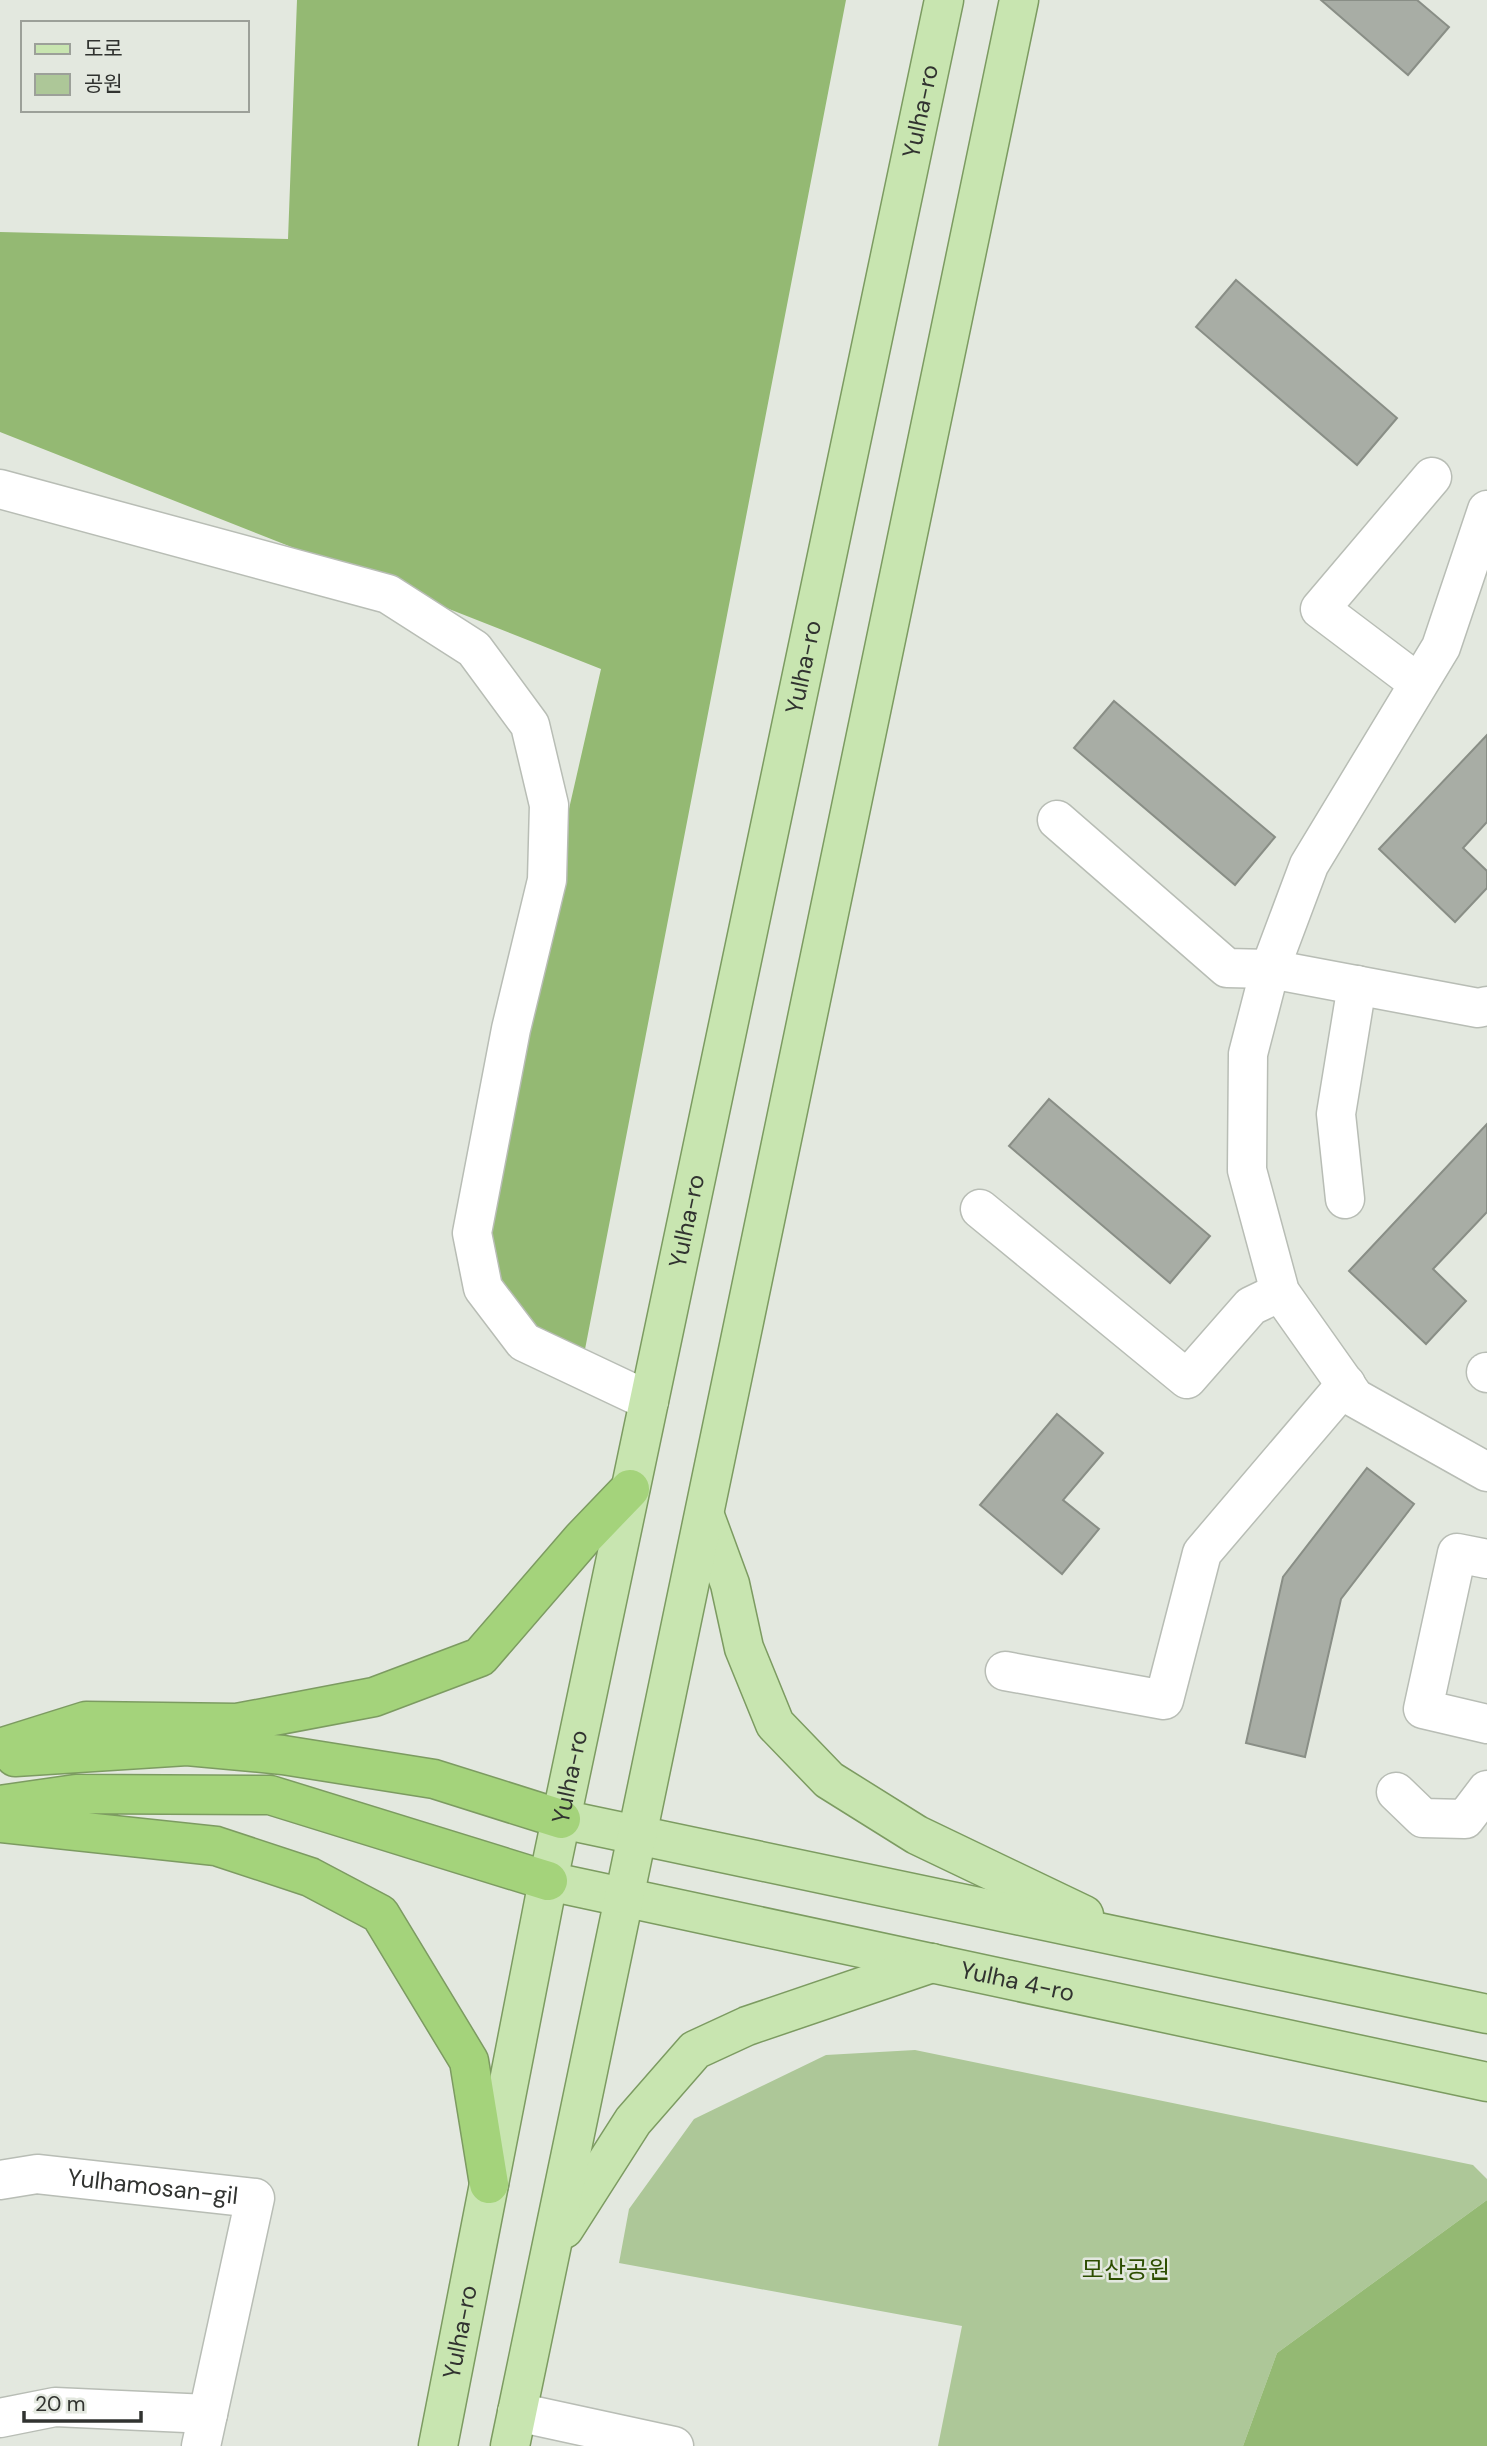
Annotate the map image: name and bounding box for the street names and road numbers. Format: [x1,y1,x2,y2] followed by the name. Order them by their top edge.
[895,62,945,161] street label: Yulha-ro
[778,617,828,717] street label: Yulha-ro
[661,1171,711,1271] street label: Yulha-ro
[544,1727,594,1826] street label: Yulha-ro
[958,1954,1077,2008] street label: Yulha 4-ro
[66,2161,240,2211] street label: Yulhamosan-gil
[435,2282,484,2382] street label: Yulha-ro

